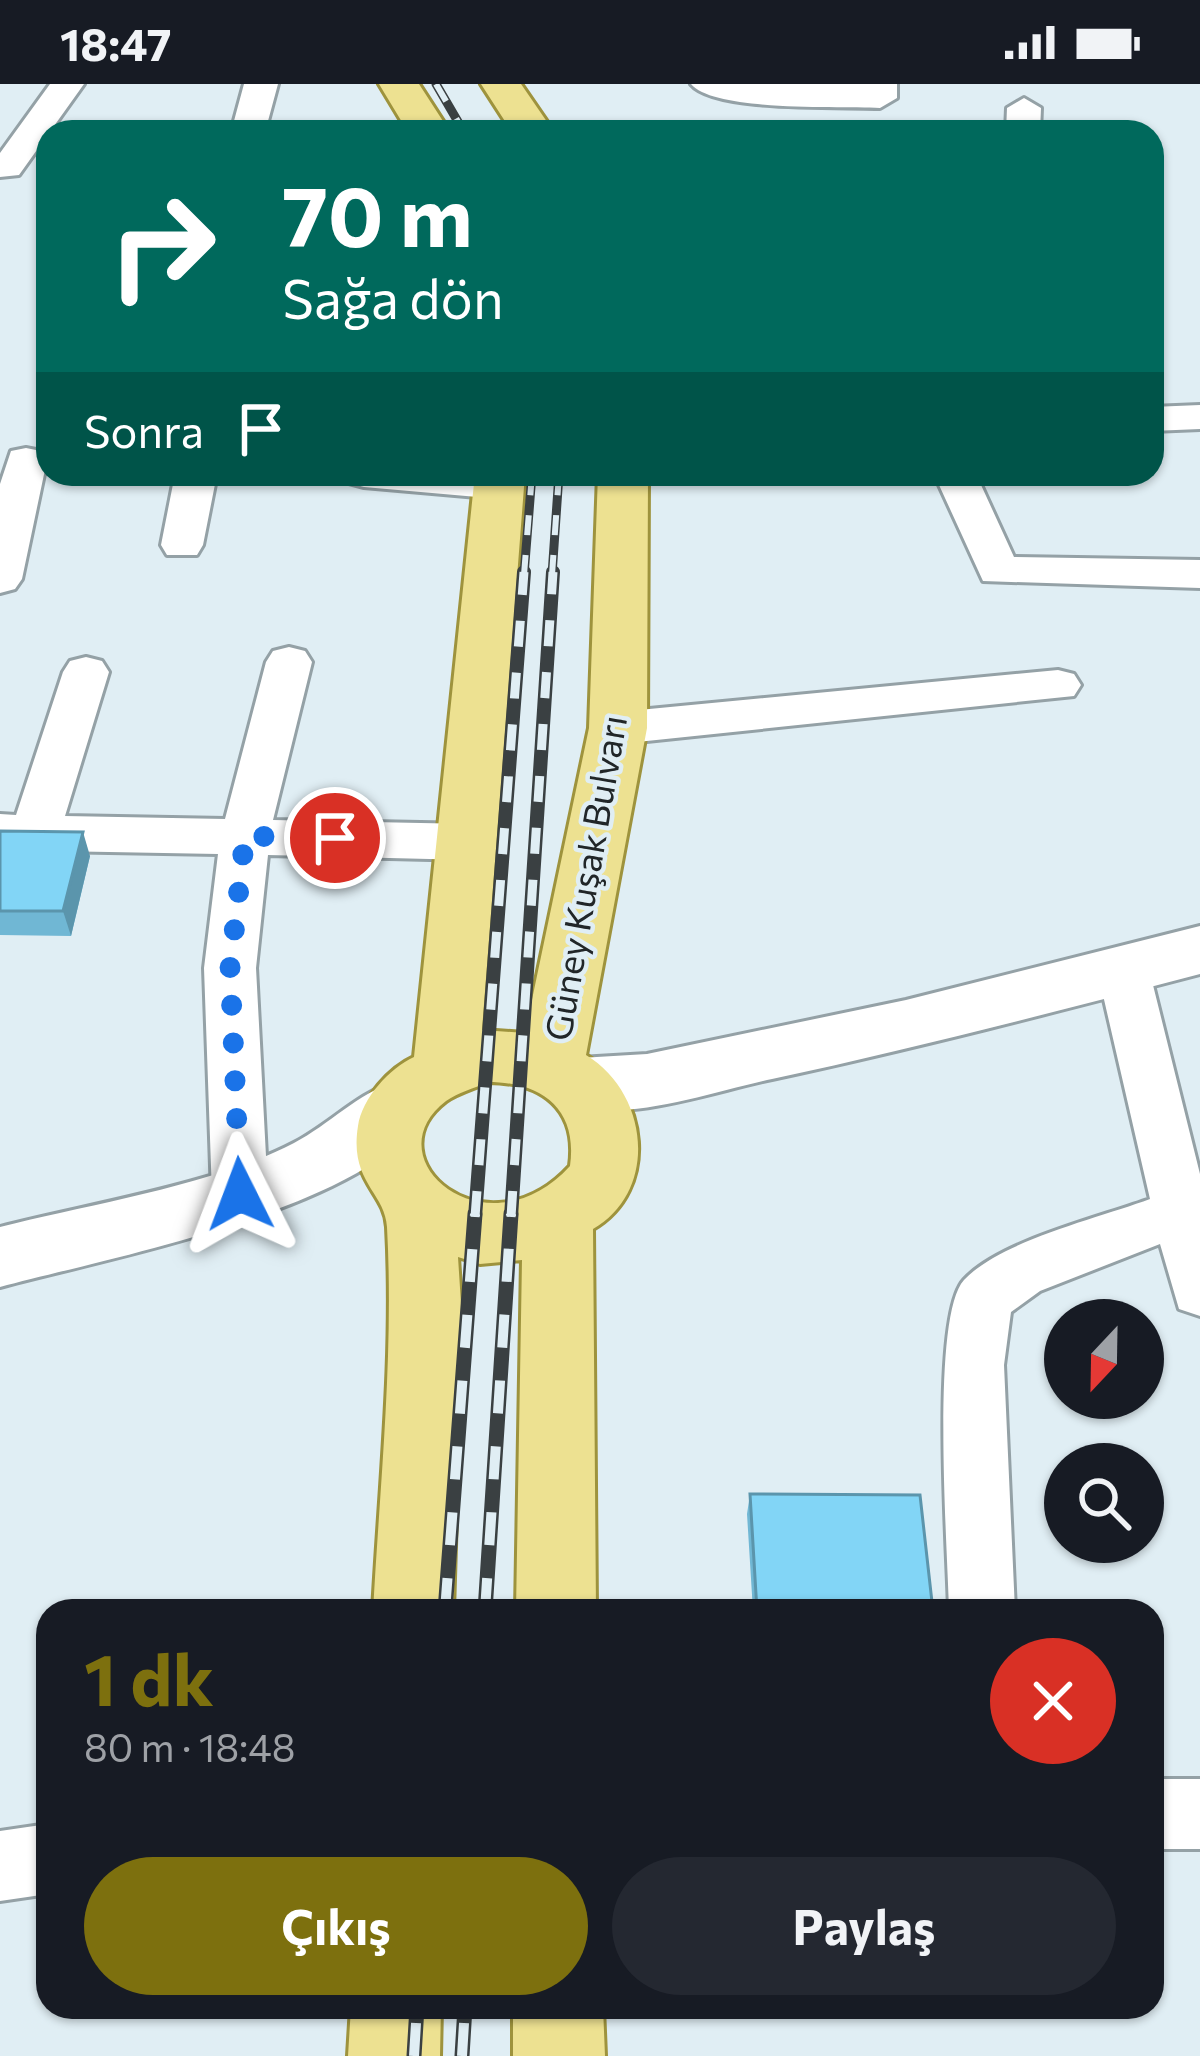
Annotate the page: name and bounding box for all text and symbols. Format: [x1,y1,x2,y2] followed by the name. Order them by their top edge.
[60,15,172,70] text: 18:47
[282,162,473,264] text: 70 m
[84,168,240,324] icon: right
[282,264,504,330] text: Sağa dön
[228,396,294,462] icon: arrive
[84,402,204,457] text: Sonra
[534,712,634,1044] street label: Güney Kuşak Bulvarı
[284,787,386,889] pin
[302,805,368,871] icon: arrive
[177,1131,303,1257] position arrow
[1044,1299,1164,1419] north arrow
[1044,1299,1164,1563] map controls
[1044,1443,1164,1563] button: search
[84,1633,214,1721] text: 1 dk
[990,1638,1116,1764] button: close
[84,1722,295,1770] text: 80 m · 18:48
[84,1857,588,1995] button: Çıkış
[612,1857,1116,1995] button: Paylaş

